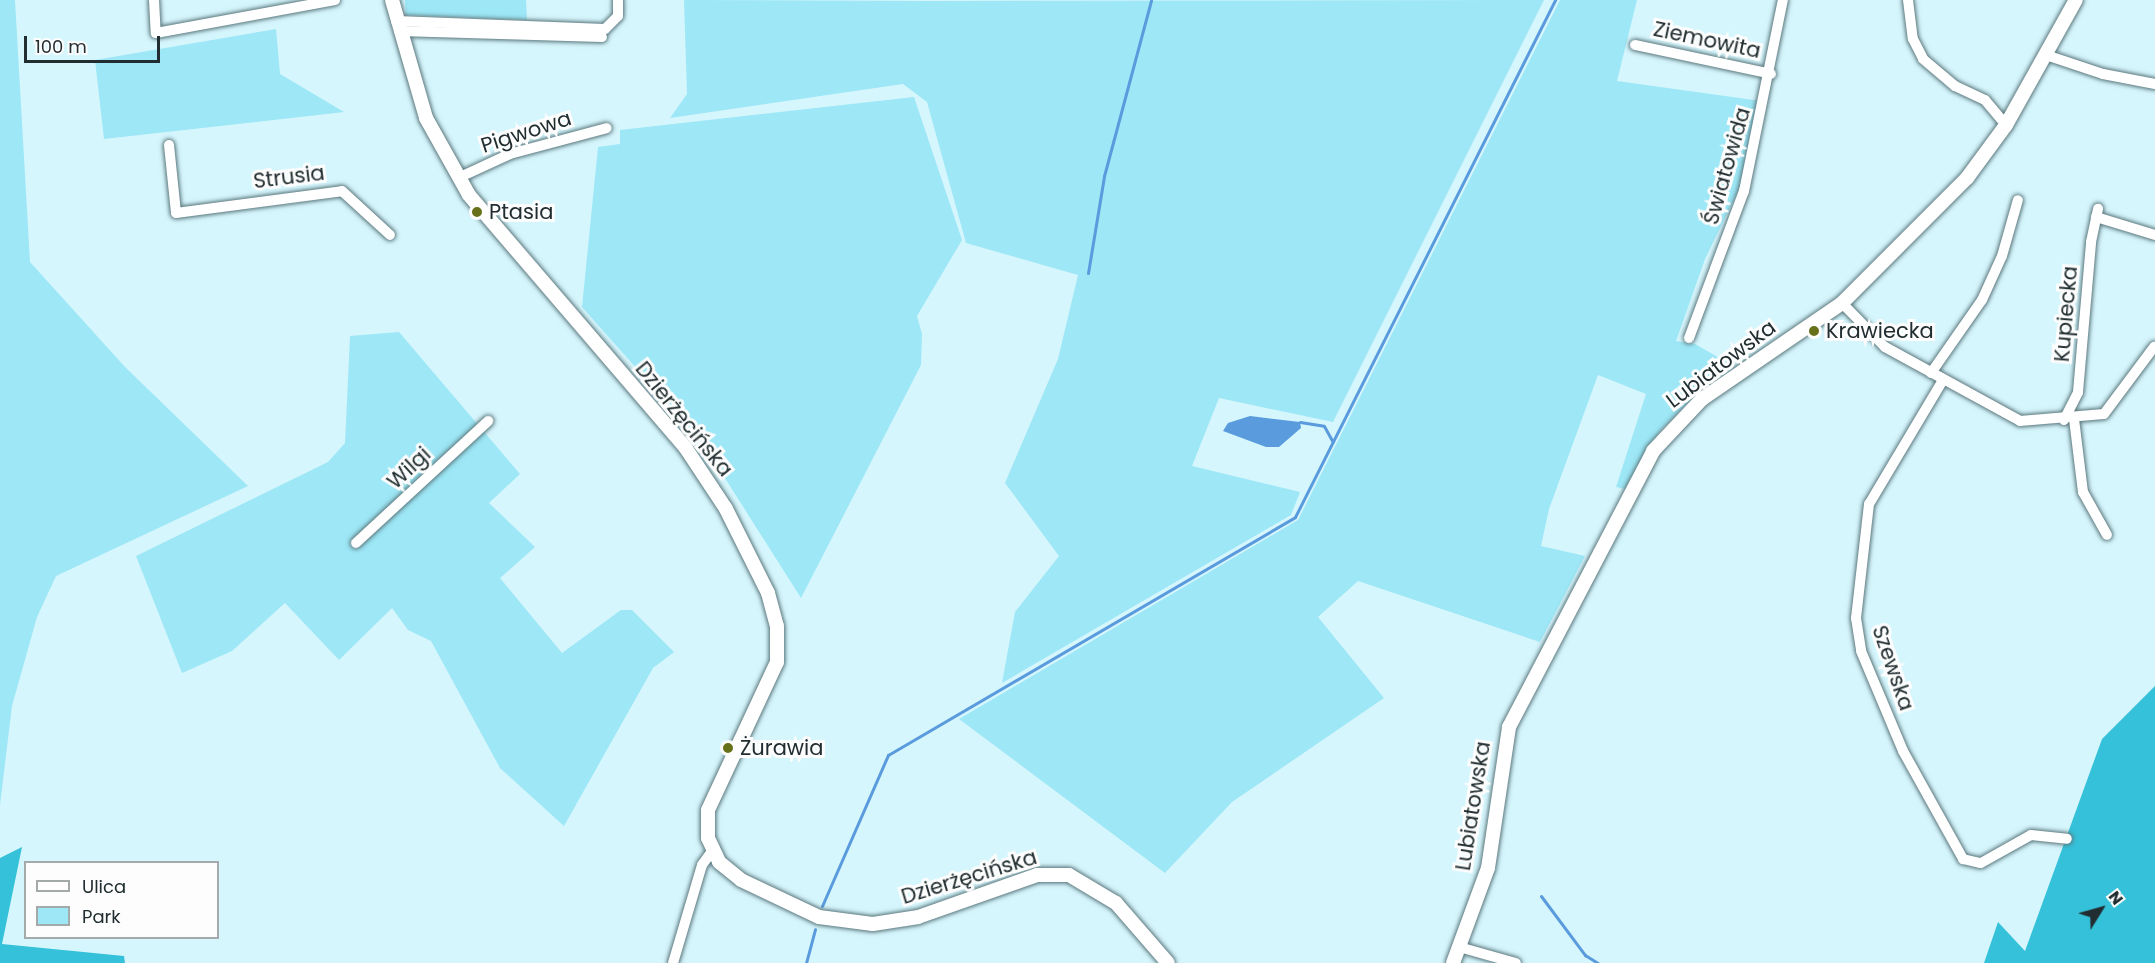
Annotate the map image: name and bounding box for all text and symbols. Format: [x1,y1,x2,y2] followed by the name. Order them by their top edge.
[1651,16,1763,64] street label: Ziemowita
[27,24,164,62] scale bar
[35,34,87,59] text: 100 m
[1698,104,1756,228] street label: Światowida
[478,106,574,158] street label: Pigwowa
[252,160,326,194] street label: Strusia
[489,199,553,225] place label: Ptasia
[470,205,484,219] marker: Ptasia
[2049,265,2083,363] street label: Kupiecka
[1661,315,1781,413] street label: Lubiatowska
[1826,318,1934,344] place label: Krawiecka
[1807,324,1821,338] marker: Krawiecka
[630,357,738,481] street label: Dzierżęcińska
[382,442,436,494] street label: Wilgi
[1867,622,1919,714] street label: Szewska
[740,735,823,761] place label: Żurawia
[1450,740,1496,872] street label: Lubiatowska
[721,741,735,755] marker: Żurawia
[898,844,1040,910] street label: Dzierżęcińska
[24,861,219,939] legend
[82,874,126,899] text: Ulica
[2071,879,2131,939] north arrow
[2103,886,2129,910] text: N
[82,904,121,929] text: Park

